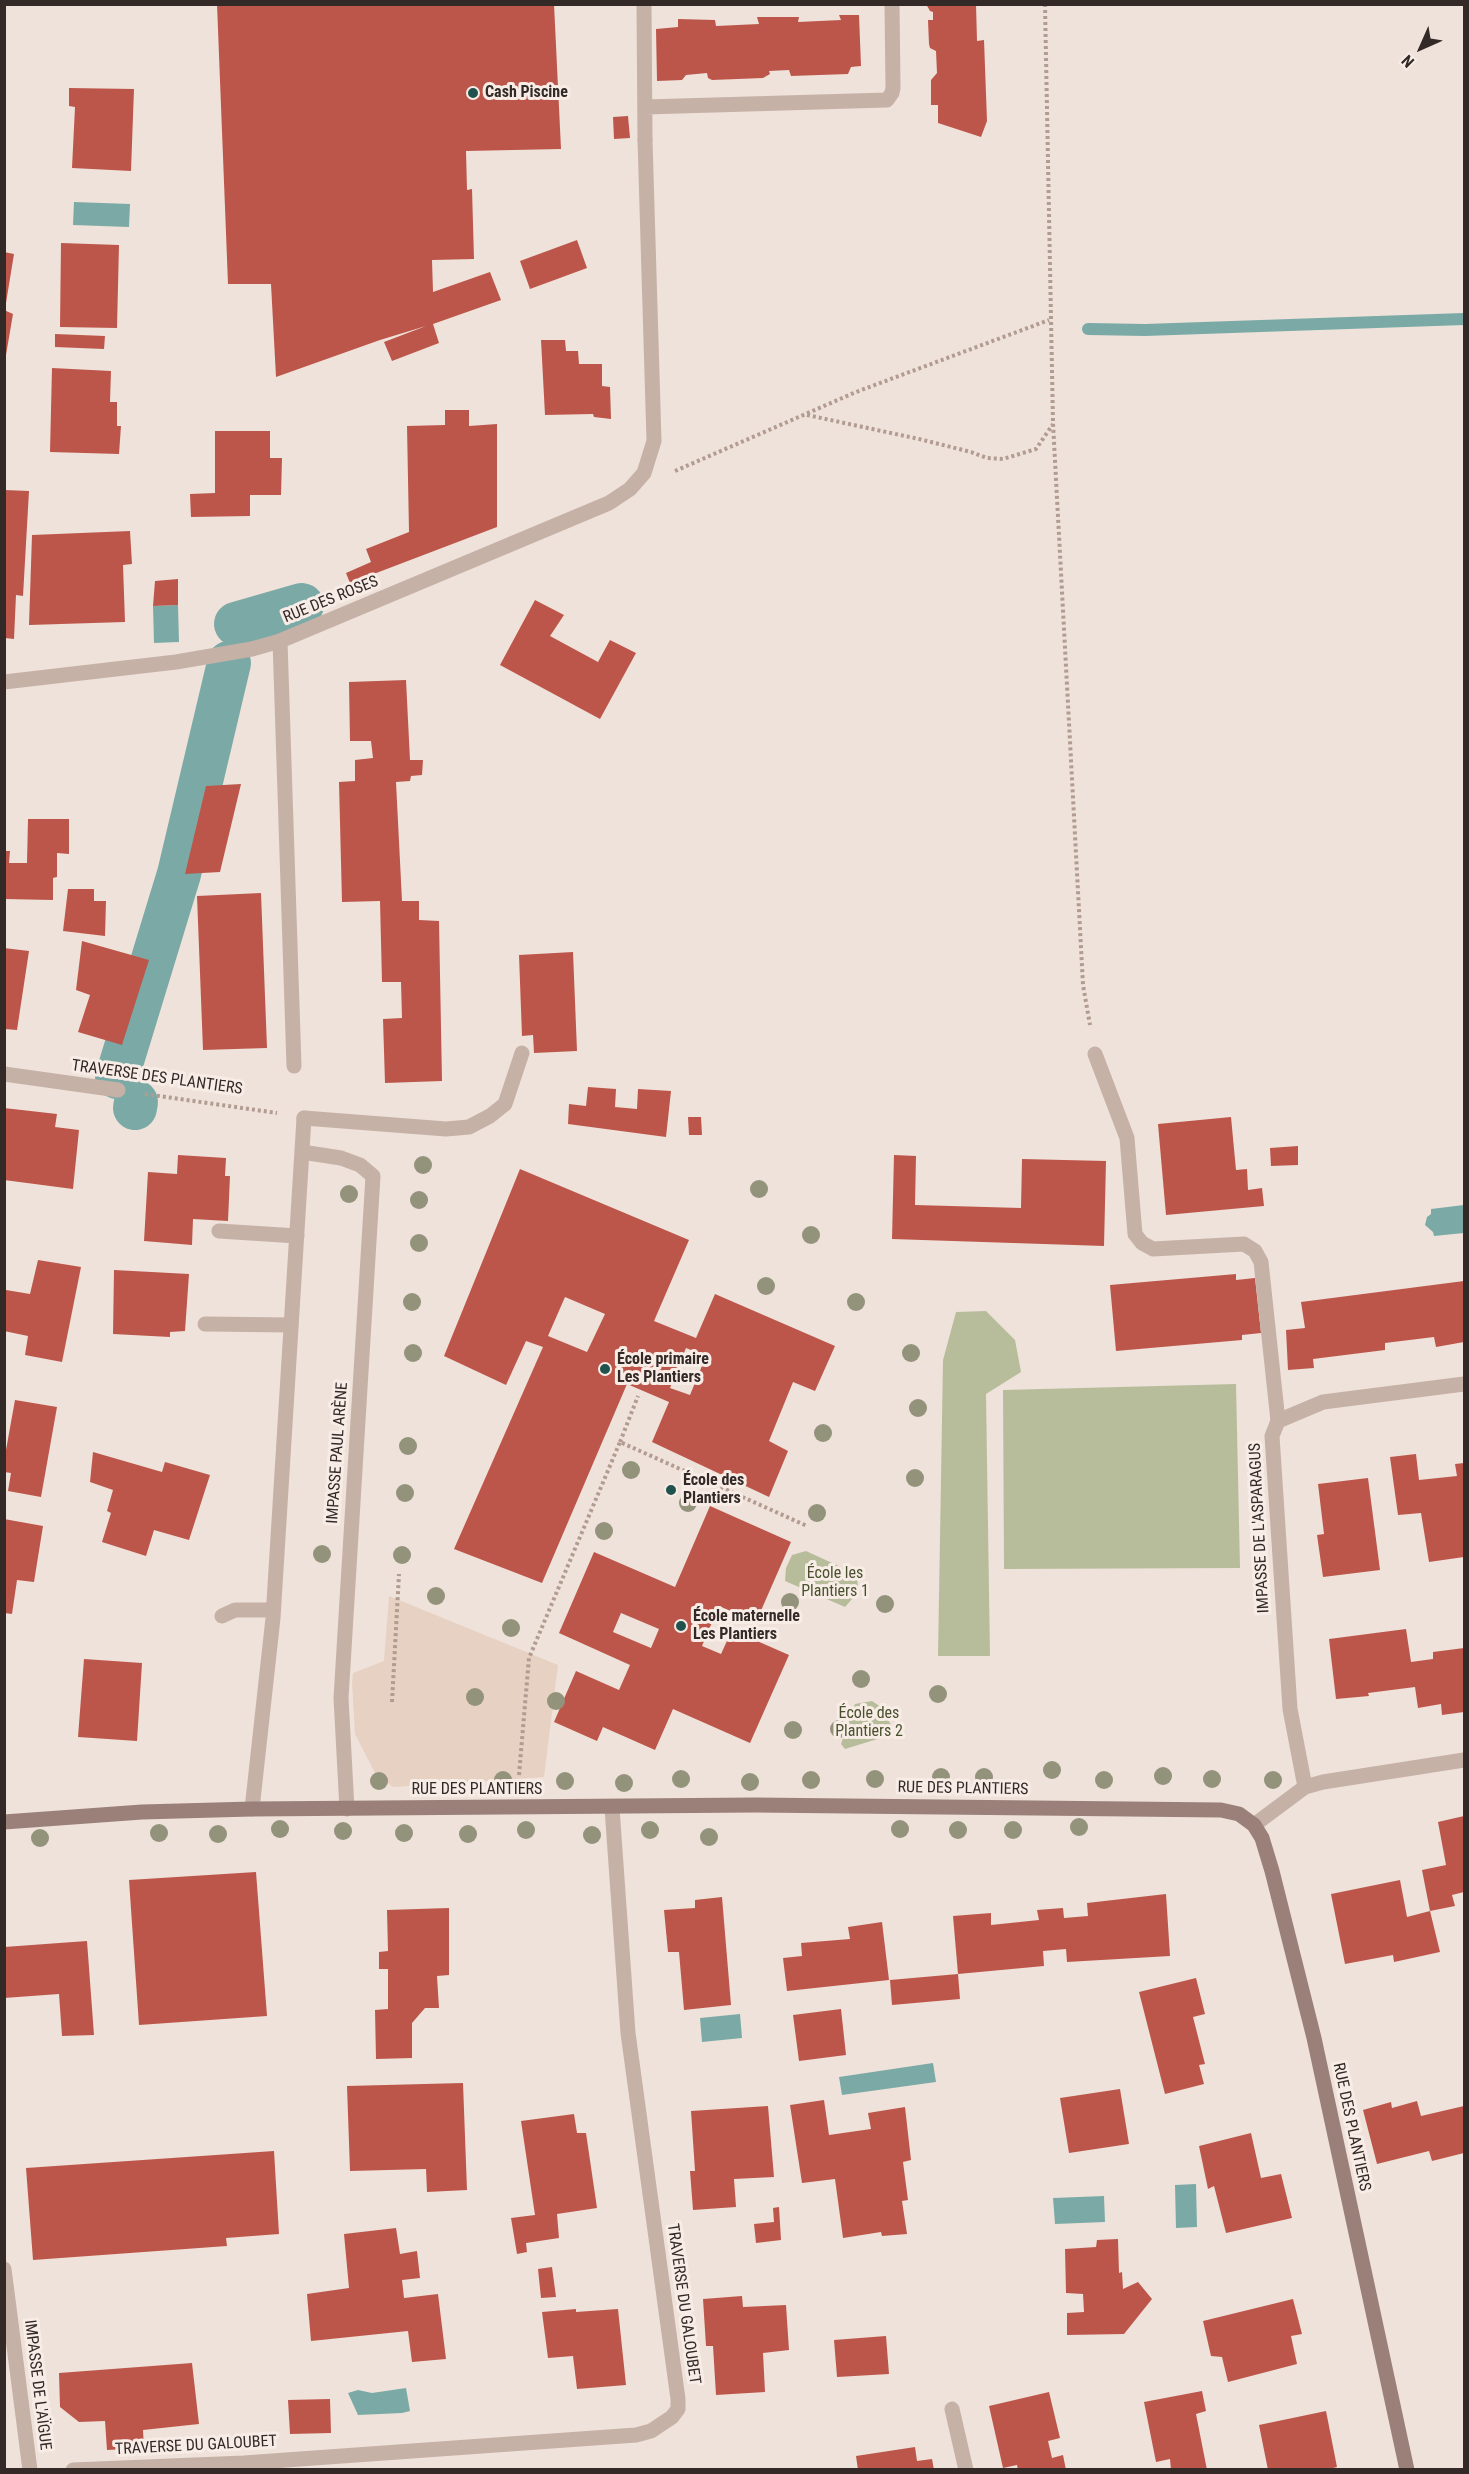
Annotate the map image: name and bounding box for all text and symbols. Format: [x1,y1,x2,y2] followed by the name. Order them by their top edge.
[1391,18,1451,78] north arrow
[1398,51,1418,71] text: N
[485,83,568,103] place label: Cash Piscine
[466,86,480,100] marker: Cash Piscine
[281,572,381,628] street label: RUE DES ROSES
[70,1056,244,1100] street label: TRAVERSE DES PLANTIERS
[617,1350,709,1388] place label: École primaire Les Plantiers
[598,1362,612,1376] marker: École primaire Les Plantiers
[323,1381,353,1525] street label: IMPASSE PAUL ARÈNE
[1246,1442,1274,1614] street label: IMPASSE DE L'ASPARAGUS
[683,1471,744,1509] place label: École des Plantiers
[664,1483,678,1497] marker: École des Plantiers
[801,1564,869,1602] park label: École les Plantiers 1
[693,1607,800,1645] place label: École maternelle Les Plantiers
[674,1619,688,1633] marker: École maternelle Les Plantiers
[835,1704,903,1742] park label: École des Plantiers 2
[897,1778,1029,1800] street label: RUE DES PLANTIERS
[412,1780,542,1800] street label: RUE DES PLANTIERS
[1328,2061,1374,2193] street label: RUE DES PLANTIERS
[662,2222,704,2386] street label: TRAVERSE DU GALOUBET
[19,2319,55,2451] street label: IMPASSE DE L'AÏGUE
[115,2432,277,2460] street label: TRAVERSE DU GALOUBET

